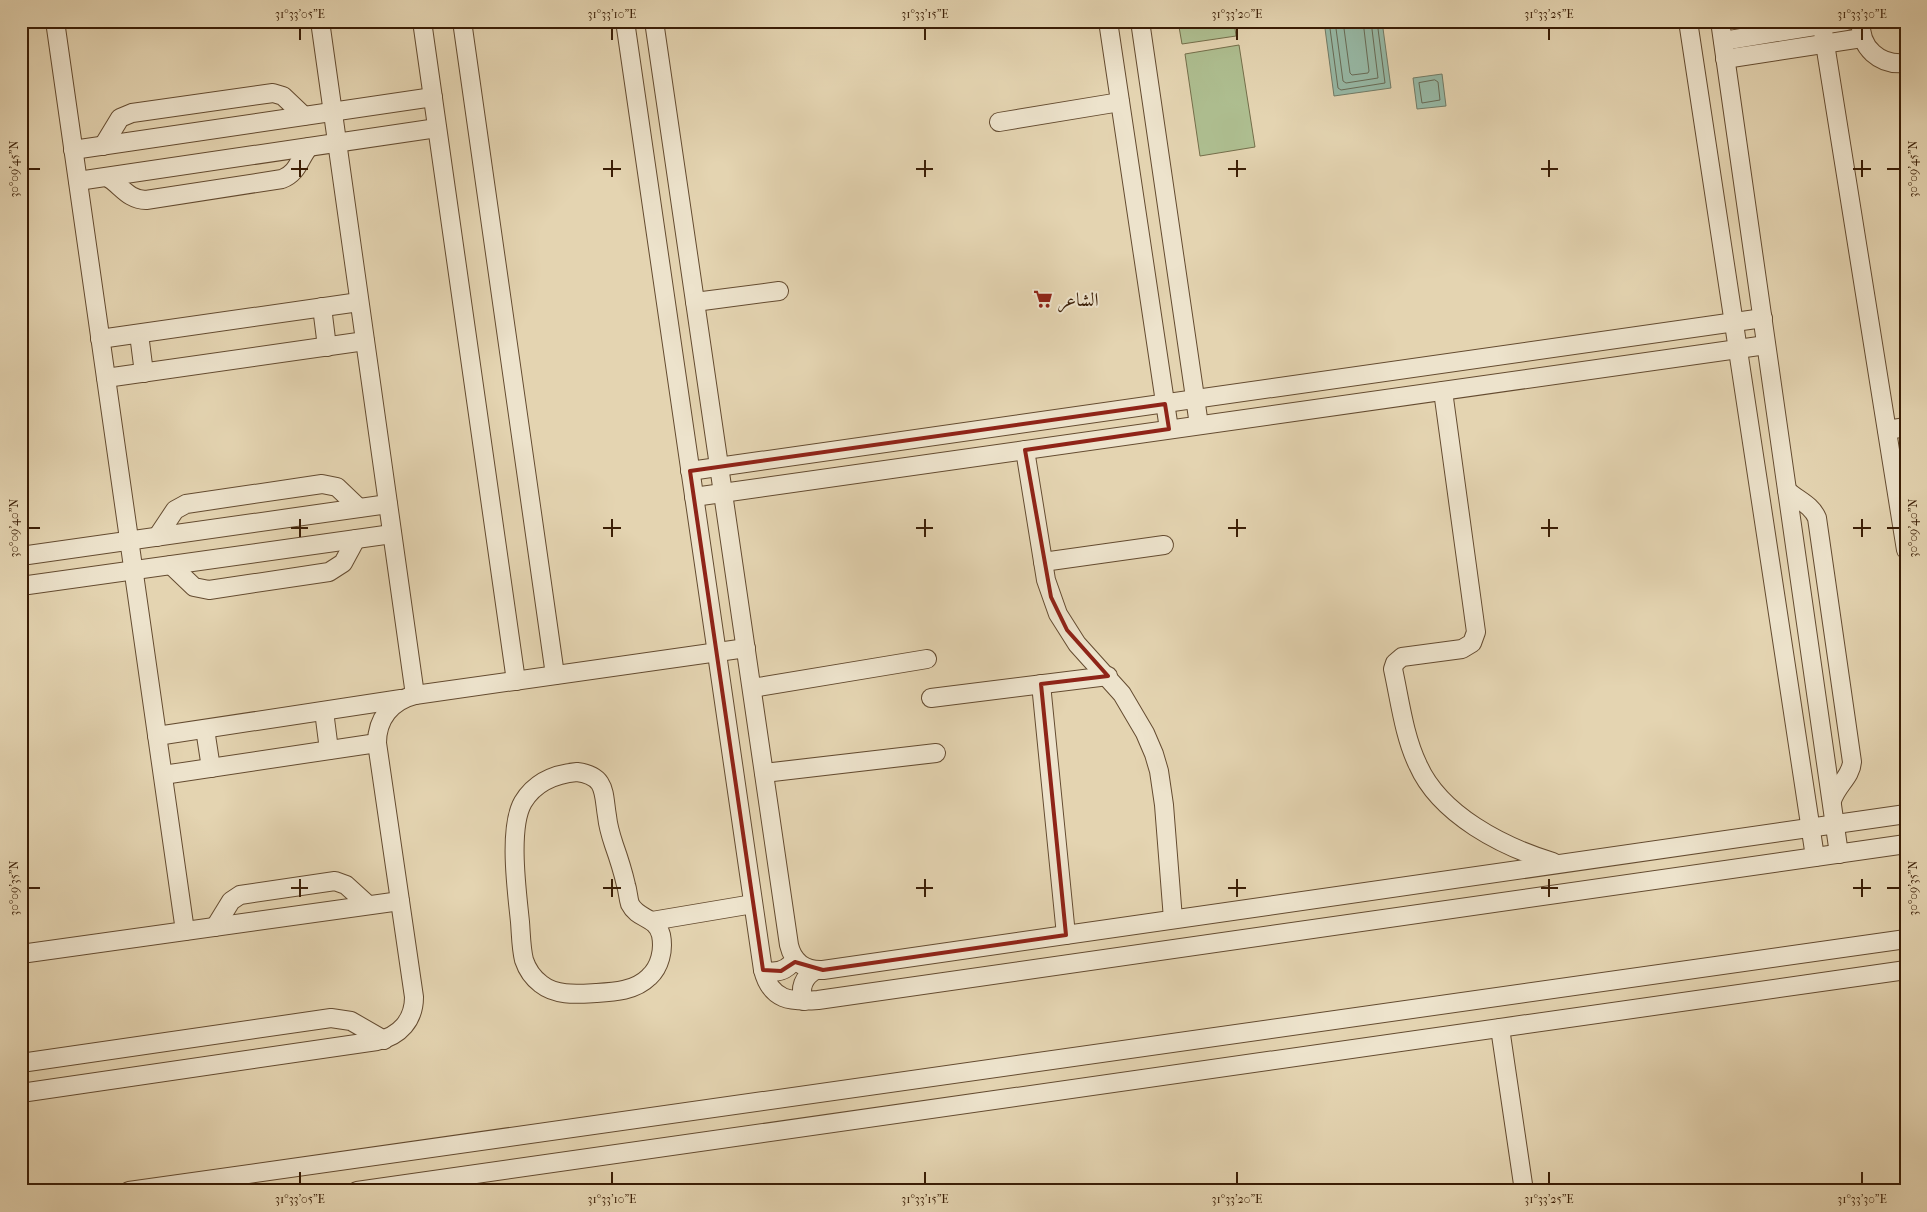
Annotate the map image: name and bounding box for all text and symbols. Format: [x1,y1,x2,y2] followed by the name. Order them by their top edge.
[275,7,325,21] text: 31°33'05"E
[588,7,636,21] text: 31°33'10"E
[901,7,949,21] text: 31°33'15"E
[1212,7,1262,21] text: 31°33'20"E
[1524,7,1574,21] text: 31°33'25"E
[1837,7,1887,21] text: 31°33'30"E
[7,140,21,198] text: 30°09'45"N
[1906,140,1920,198] text: 30°09'45"N
[1032,288,1054,310] supermarket icon: الشاعر
[1058,289,1099,313] place label: الشاعر
[7,499,21,557] text: 30°09'40"N
[1906,499,1920,557] text: 30°09'40"N
[7,860,21,916] text: 30°09'35"N
[1906,860,1920,916] text: 30°09'35"N
[275,1192,325,1206] text: 31°33'05"E
[588,1192,636,1206] text: 31°33'10"E
[901,1192,949,1206] text: 31°33'15"E
[1212,1192,1262,1206] text: 31°33'20"E
[1524,1192,1574,1206] text: 31°33'25"E
[1837,1192,1887,1206] text: 31°33'30"E

